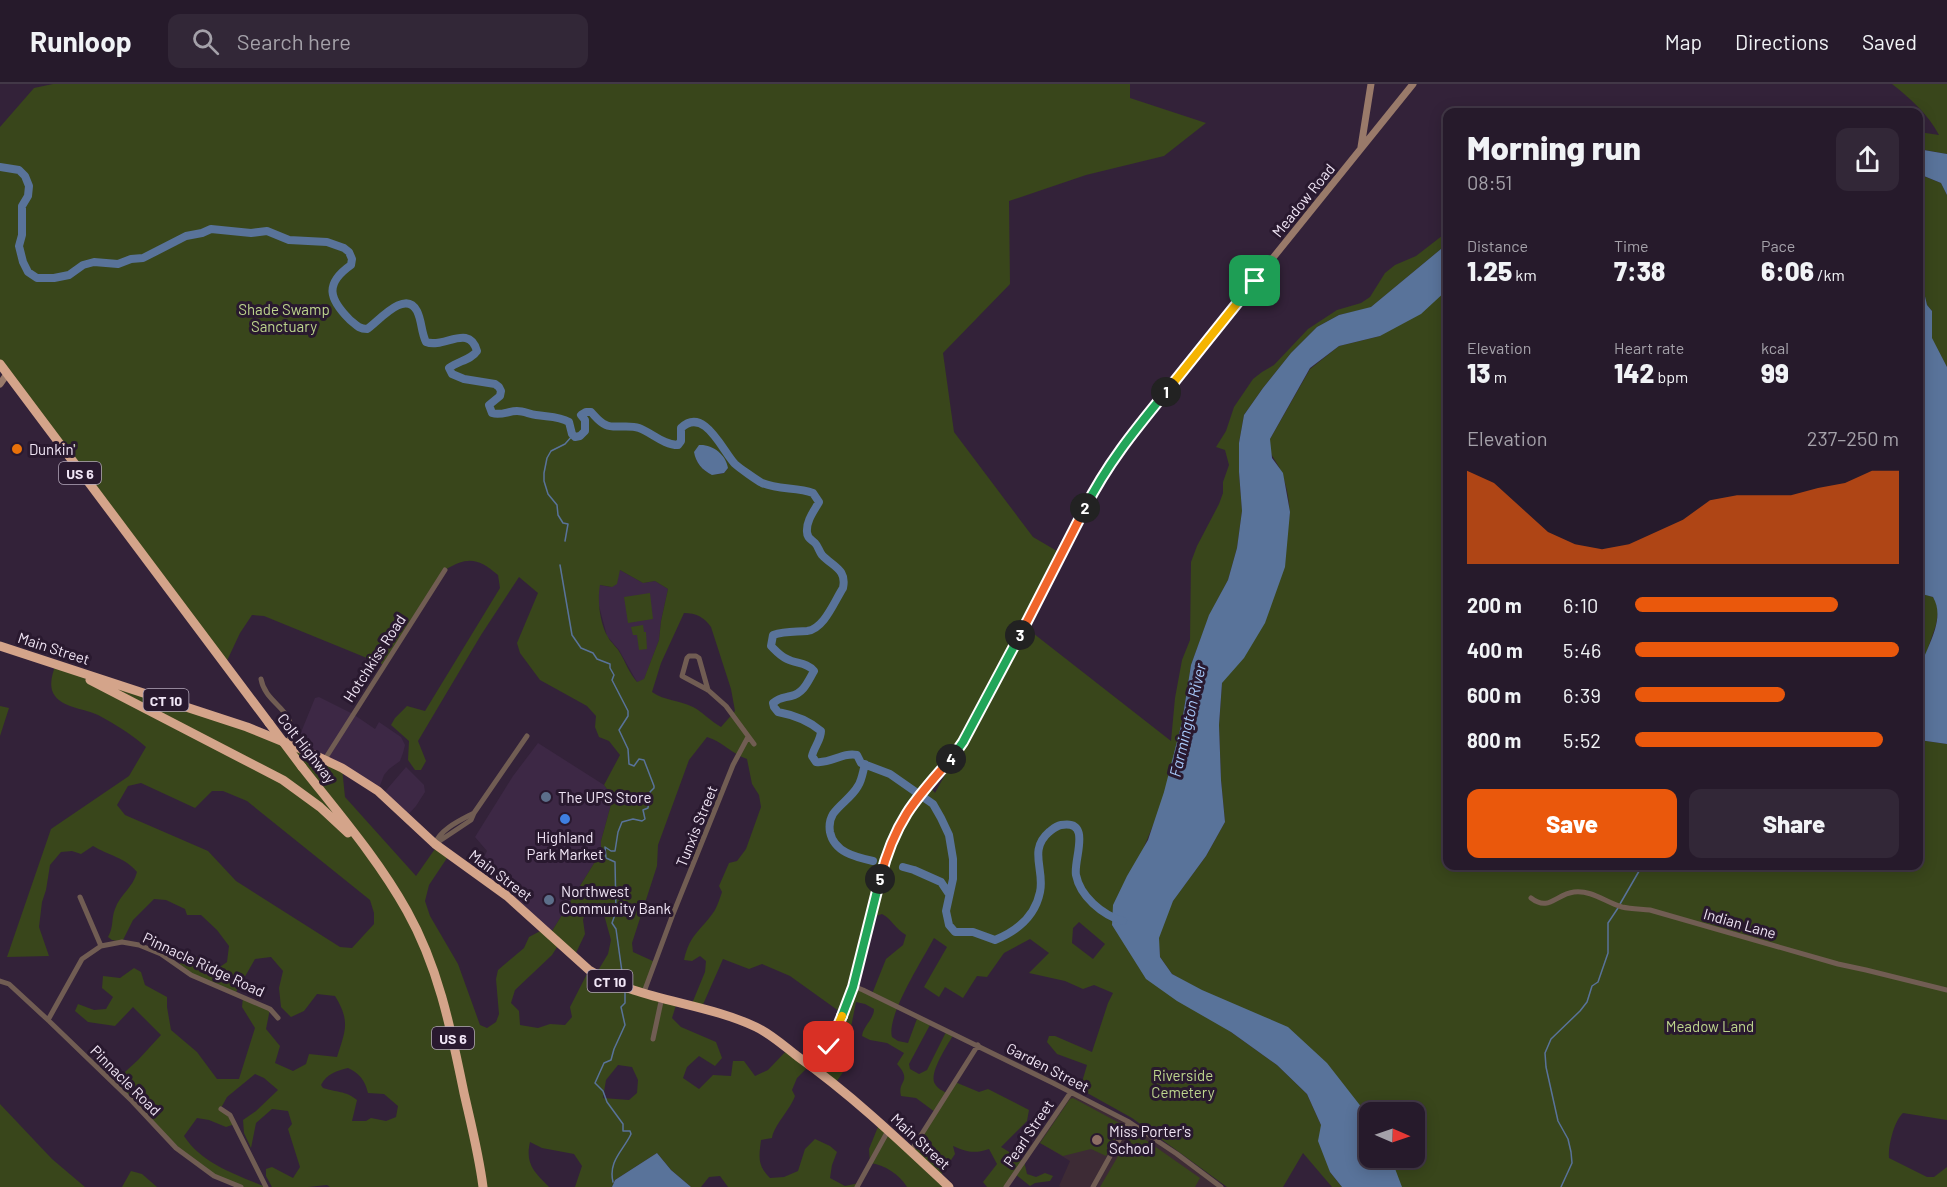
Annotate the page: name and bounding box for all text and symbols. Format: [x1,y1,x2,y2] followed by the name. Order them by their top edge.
[168,14,588,68] search box
[30,24,132,58] text: Runloop
[189,25,222,58] icon: search
[237,28,351,54] text: Search here
[1665,29,1702,54] text: Map
[1735,29,1829,54] text: Directions
[1862,29,1917,54] text: Saved
[1467,127,1641,167] text: Morning run
[1836,128,1899,191] button: share
[1268,160,1338,240] street label: Meadow Road
[1467,170,1512,194] text: 08:51
[1467,236,1528,255] text: Distance
[1614,236,1649,255] text: Time
[1761,236,1795,255] text: Pace
[1229,255,1280,306] pin
[1467,255,1512,286] text: 1.25
[1614,255,1665,286] text: 7:38
[1761,255,1814,286] text: 6:06
[1238,264,1271,297] icon: arrive
[1512,265,1537,284] text: km
[1814,265,1845,284] text: /km
[238,300,330,335] park label: Shade Swamp Sanctuary
[1467,338,1531,357] text: Elevation
[1614,338,1684,357] text: Heart rate
[1761,338,1789,357] text: kcal
[1467,357,1490,388] text: 13
[1614,357,1654,388] text: 142
[1761,357,1789,388] text: 99
[1490,367,1507,386] text: m
[1654,367,1688,386] text: bpm
[1151,377,1181,407] pin: 1
[1163,382,1169,401] text: 1
[1467,426,1548,450] text: Elevation
[1807,426,1899,450] text: 237–250 m
[29,440,75,458] place label: Dunkin'
[10,442,24,456] marker: Dunkin'
[59,462,101,484] road number: US 6
[1070,493,1100,523] pin: 2
[1081,498,1089,517] text: 2
[1467,593,1522,617] text: 200 m
[1563,593,1598,617] text: 6:10
[339,611,409,705] street label: Hotchkiss Road
[1005,620,1035,650] pin: 3
[1016,625,1024,644] text: 3
[16,628,92,668] street label: Main Street
[1467,638,1523,662] text: 400 m
[1563,638,1601,662] text: 5:46
[1165,660,1210,779] water label: Farmington River
[1467,683,1521,707] text: 600 m
[1563,683,1601,707] text: 6:39
[144,689,188,711] road number: CT 10
[274,709,340,787] street label: Colt Highway
[1467,728,1521,752] text: 800 m
[1563,728,1601,752] text: 5:52
[936,744,966,774] pin: 4
[946,749,956,768] text: 4
[672,783,720,869] street label: Tunxis Street
[558,788,651,806] place label: The UPS Store
[1467,789,1677,858] button: Save
[1689,789,1899,858] button: Share
[539,790,553,804] marker: The UPS Store
[558,812,572,826] marker: Highland Park Market
[527,828,603,863] place label: Highland Park Market
[466,845,536,905] street label: Main Street
[865,864,895,894] pin: 5
[876,869,884,888] text: 5
[561,882,671,917] place label: Northwest Community Bank
[542,893,556,907] marker: Northwest Community Bank
[1702,904,1778,942] street label: Indian Lane
[140,928,268,1000] street label: Pinnacle Ridge Road
[588,970,632,992] road number: CT 10
[1666,1017,1754,1035] park label: Meadow Land
[803,1021,854,1072] pin
[432,1027,474,1049] road number: US 6
[812,1030,845,1063] icon: check
[1004,1038,1092,1096] street label: Garden Street
[87,1041,165,1119] street label: Pinnacle Road
[1151,1066,1215,1101] park label: Riverside Cemetery
[999,1096,1057,1170] street label: Pearl Street
[1359,1102,1425,1168] north arrow
[1359,1102,1425,1168] map controls
[888,1109,954,1173] street label: Main Street
[1109,1122,1191,1157] place label: Miss Porter's School
[1090,1133,1104,1147] marker: Miss Porter's School

